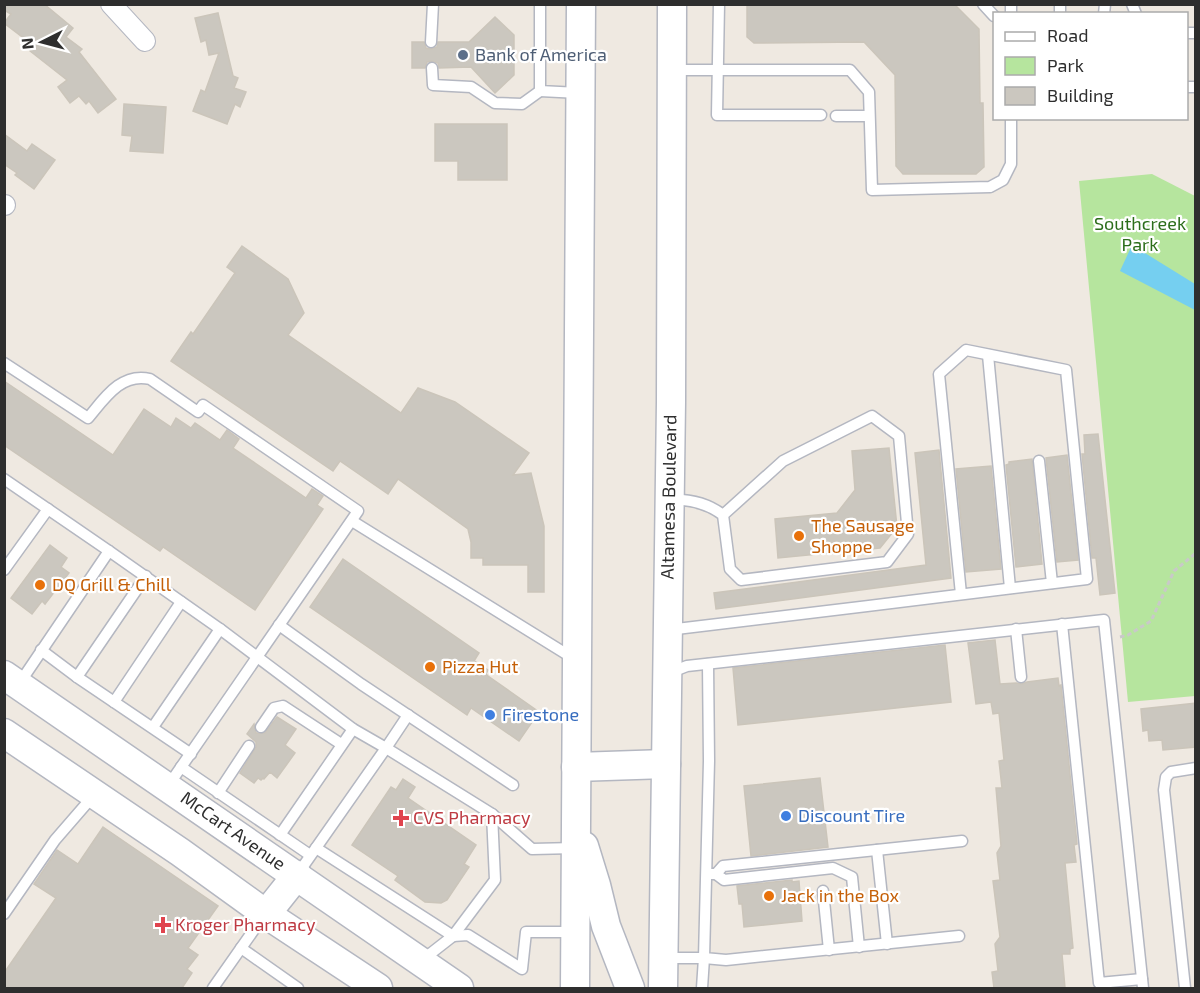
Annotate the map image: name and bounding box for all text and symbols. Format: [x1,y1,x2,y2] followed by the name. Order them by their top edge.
[12,12,72,72] north arrow
[993,12,1188,120] legend
[1047,24,1088,46] text: Road
[17,37,37,50] text: N
[475,43,607,65] place label: Bank of America
[456,48,470,62] marker: Bank of America
[1047,54,1084,76] text: Park
[1047,84,1114,106] text: Building
[1094,212,1186,255] park label: Southcreek Park
[656,414,680,580] street label: Altamesa Boulevard
[811,514,915,557] place label: The Sausage Shoppe
[792,529,806,543] marker: The Sausage Shoppe
[52,573,172,595] place label: DQ Grill & Chill
[33,578,47,592] marker: DQ Grill & Chill
[442,655,519,677] place label: Pizza Hut
[423,660,437,674] marker: Pizza Hut
[502,703,579,725] place label: Firestone
[483,708,497,722] marker: Firestone
[177,786,290,874] street label: McCart Avenue
[798,804,905,826] place label: Discount Tire
[413,806,531,828] place label: CVS Pharmacy
[779,809,793,823] marker: Discount Tire
[394,811,408,825] marker: CVS Pharmacy
[781,884,900,906] place label: Jack in the Box
[762,889,776,903] marker: Jack in the Box
[175,913,316,935] place label: Kroger Pharmacy
[156,918,170,932] marker: Kroger Pharmacy

